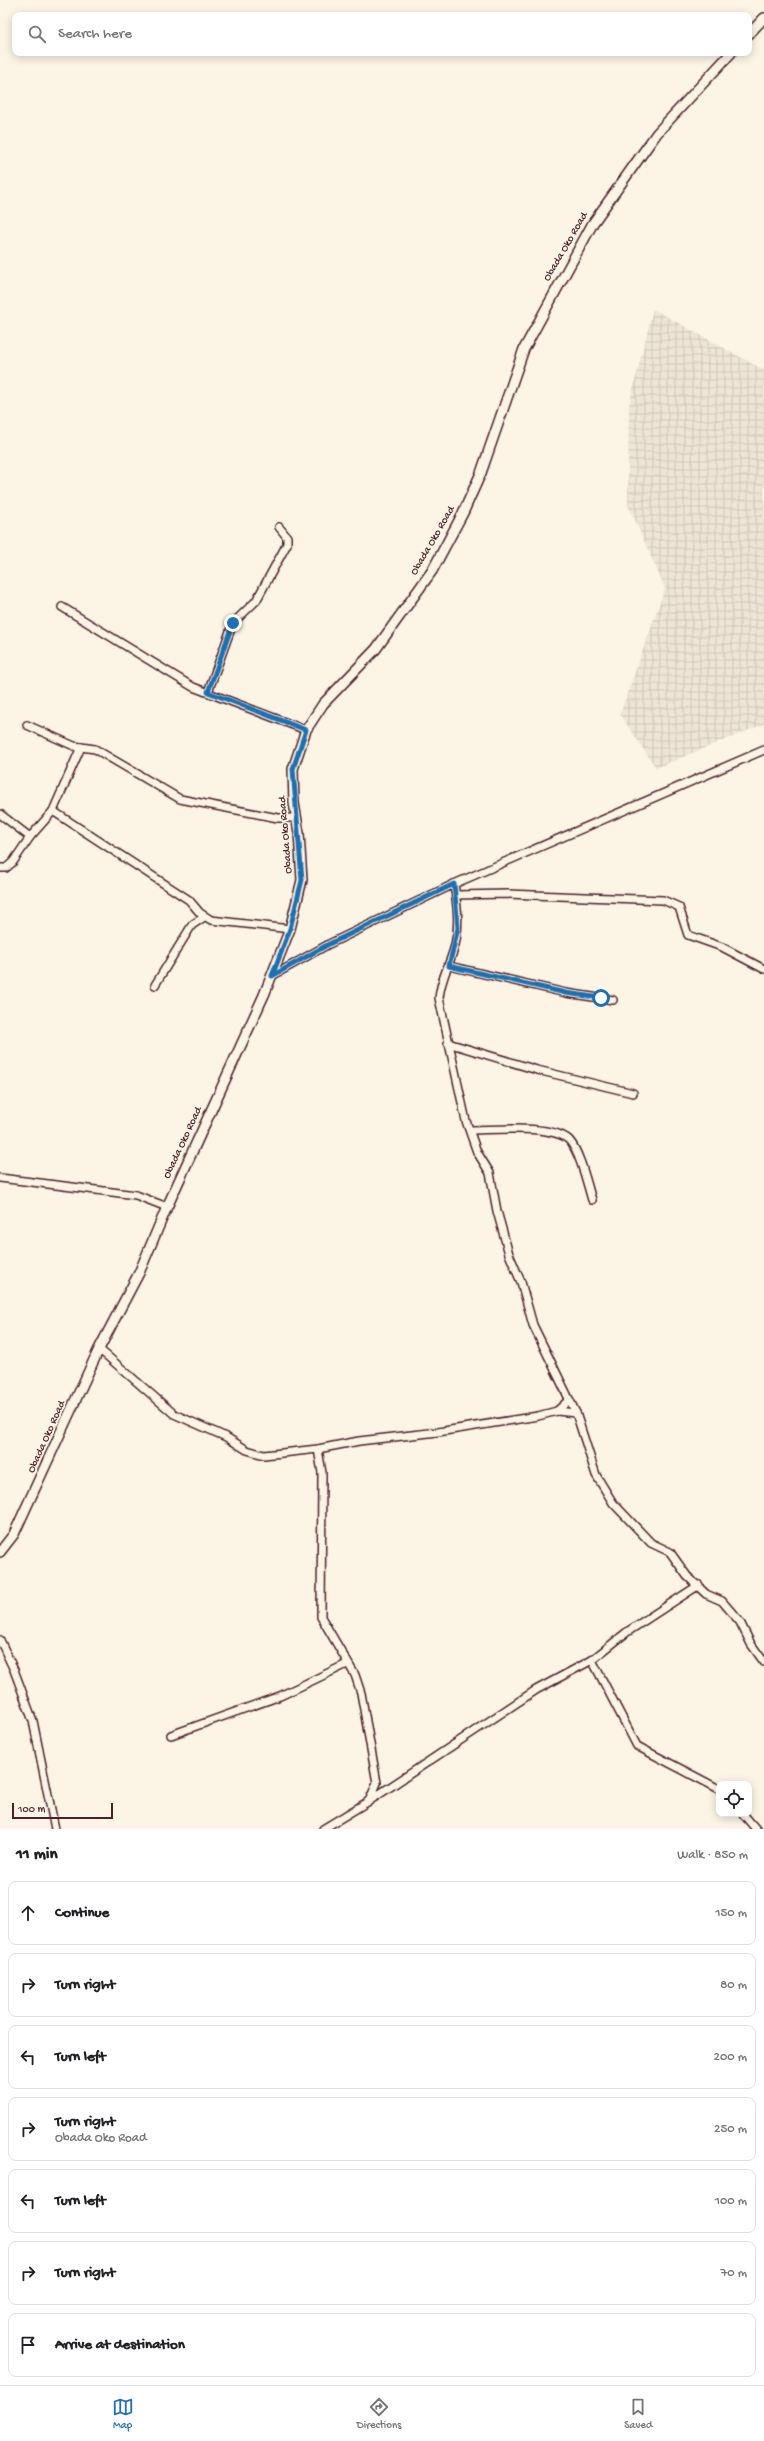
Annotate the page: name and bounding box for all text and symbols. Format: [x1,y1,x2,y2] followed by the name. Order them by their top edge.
[12,12,752,56] search box
[26,23,48,45] icon: search
[58,25,132,43] text: Search here
[541,209,591,284] street label: Obada Oko Road
[408,503,458,578] street label: Obada Oko Road
[224,614,242,632] route end
[277,794,295,874] street label: Obada Oko Road
[592,989,610,1007] route start
[161,1104,205,1181] street label: Obada Oko Road
[26,1398,69,1475] street label: Obada Oko Road
[716,1781,752,1817] map controls
[716,1781,752,1817] button: locate
[12,1801,113,1820] scale bar
[18,1804,45,1816] text: 100 m
[16,1845,58,1865] text: 11 min
[677,1848,748,1863] text: Walk · 850 m
[17,1902,39,1924] icon: ahead
[55,1904,109,1922] text: Continue
[715,1906,747,1921] text: 150 m
[17,1974,39,1996] icon: right
[55,1976,115,1994] text: Turn right
[720,1978,747,1993] text: 80 m
[17,2046,39,2068] icon: left
[55,2048,106,2066] text: Turn left
[714,2050,747,2065] text: 200 m
[55,2113,115,2131] text: Turn right
[17,2118,39,2140] icon: right
[714,2122,747,2137] text: 250 m
[55,2131,147,2146] text: Obada Oko Road
[17,2190,39,2212] icon: left
[55,2192,106,2210] text: Turn left
[715,2194,747,2209] text: 100 m
[17,2262,39,2284] icon: right
[55,2264,115,2282] text: Turn right
[721,2266,747,2281] text: 70 m
[17,2334,39,2356] icon: arrive
[55,2336,185,2354] text: Arrive at destination
[112,2396,134,2432] tab: Map
[357,2396,401,2432] tab: Directions
[624,2396,652,2432] tab: Saved

